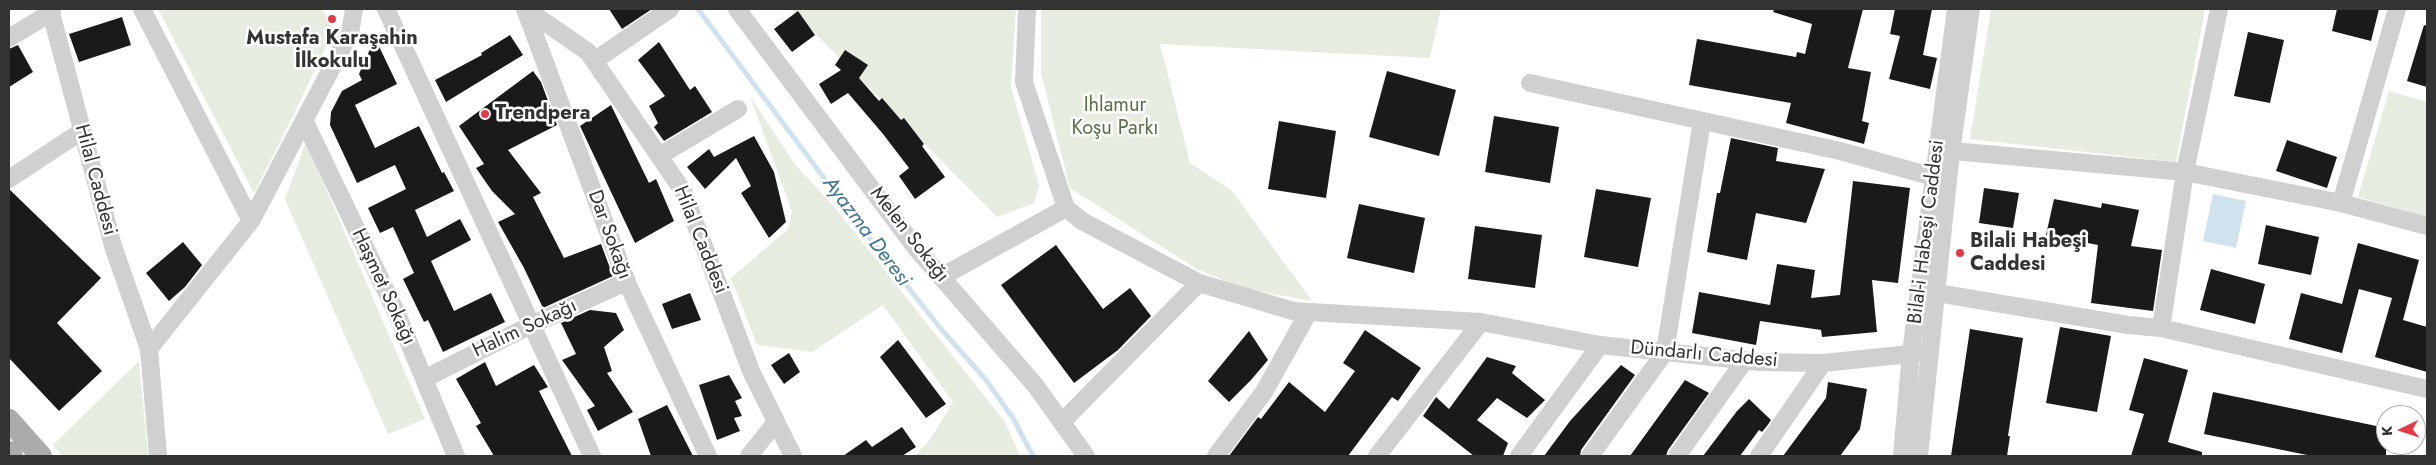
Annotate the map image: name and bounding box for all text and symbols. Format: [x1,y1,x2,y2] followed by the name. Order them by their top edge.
[326,13,338,25] marker: Mustafa Karaşahin İlkokulu
[246,27,418,74] place label: Mustafa Karaşahin İlkokulu
[1071,94,1159,141] park label: Ihlamur Koşu Parkı
[495,102,591,126] place label: Trendpera
[479,108,491,120] marker: Trendpera
[69,122,121,238] street label: Hilal Caddesi
[1904,139,1950,325] street label: Bilal-i Habeşi Caddesi
[816,172,916,292] water label: Ayazma Deresi
[864,182,954,288] street label: Melen Sokağı
[668,183,732,297] street label: Hilal Caddesi
[582,187,636,283] street label: Dar Sokağı
[346,225,420,349] street label: Haşmet Sokağı
[1970,230,2087,277] place label: Bilali Habeşi Caddesi
[1954,247,1966,259] marker: Bilali Habeşi Caddesi
[469,294,581,364] street label: Halim Sokağı
[1629,337,1779,373] street label: Dündarlı Caddesi
[2376,405,2426,455] north arrow
[2377,425,2397,437] text: K

